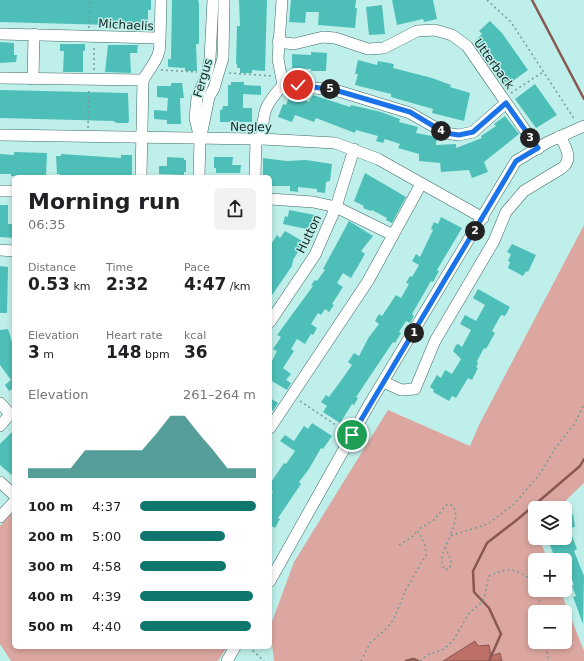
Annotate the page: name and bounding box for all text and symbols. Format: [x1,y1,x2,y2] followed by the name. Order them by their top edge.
[98,17,154,33] street label: Michaelis
[471,36,517,92] street label: Utterback
[190,57,216,99] street label: Fergus
[281,68,315,102] pin
[287,74,309,96] icon: check
[320,79,340,99] pin: 5
[326,82,334,95] text: 5
[230,120,272,134] street label: Negley
[431,121,451,141] pin: 4
[437,124,445,137] text: 4
[520,128,540,148] pin: 3
[526,131,534,144] text: 3
[214,188,256,230] button: share
[28,189,180,214] text: Morning run
[294,213,324,255] street label: Hutton
[28,217,65,232] text: 06:35
[465,221,485,241] pin: 2
[471,224,479,237] text: 2
[28,261,76,274] text: Distance
[106,261,133,274] text: Time
[184,261,210,274] text: Pace
[28,274,70,294] text: 0.53
[106,274,148,294] text: 2:32
[184,274,226,294] text: 4:47
[70,280,91,293] text: km
[226,280,251,293] text: /km
[404,323,424,343] pin: 1
[410,326,418,339] text: 1
[28,329,79,342] text: Elevation
[106,329,162,342] text: Heart rate
[184,329,206,342] text: kcal
[28,342,40,362] text: 3
[106,342,142,362] text: 148
[184,342,208,362] text: 36
[40,348,54,361] text: m
[142,348,170,361] text: bpm
[28,387,88,402] text: Elevation
[183,387,256,402] text: 261–264 m
[335,418,369,452] pin
[341,424,363,446] icon: arrive
[28,499,73,514] text: 100 m
[92,499,121,514] text: 4:37
[528,501,572,649] map controls
[528,501,572,545] button: layers
[28,529,73,544] text: 200 m
[92,529,121,544] text: 5:00
[528,553,572,597] button: +
[28,559,73,574] text: 300 m
[92,559,121,574] text: 4:58
[28,589,73,604] text: 400 m
[92,589,121,604] text: 4:39
[528,605,572,649] button: −
[28,619,73,634] text: 500 m
[92,619,121,634] text: 4:40

